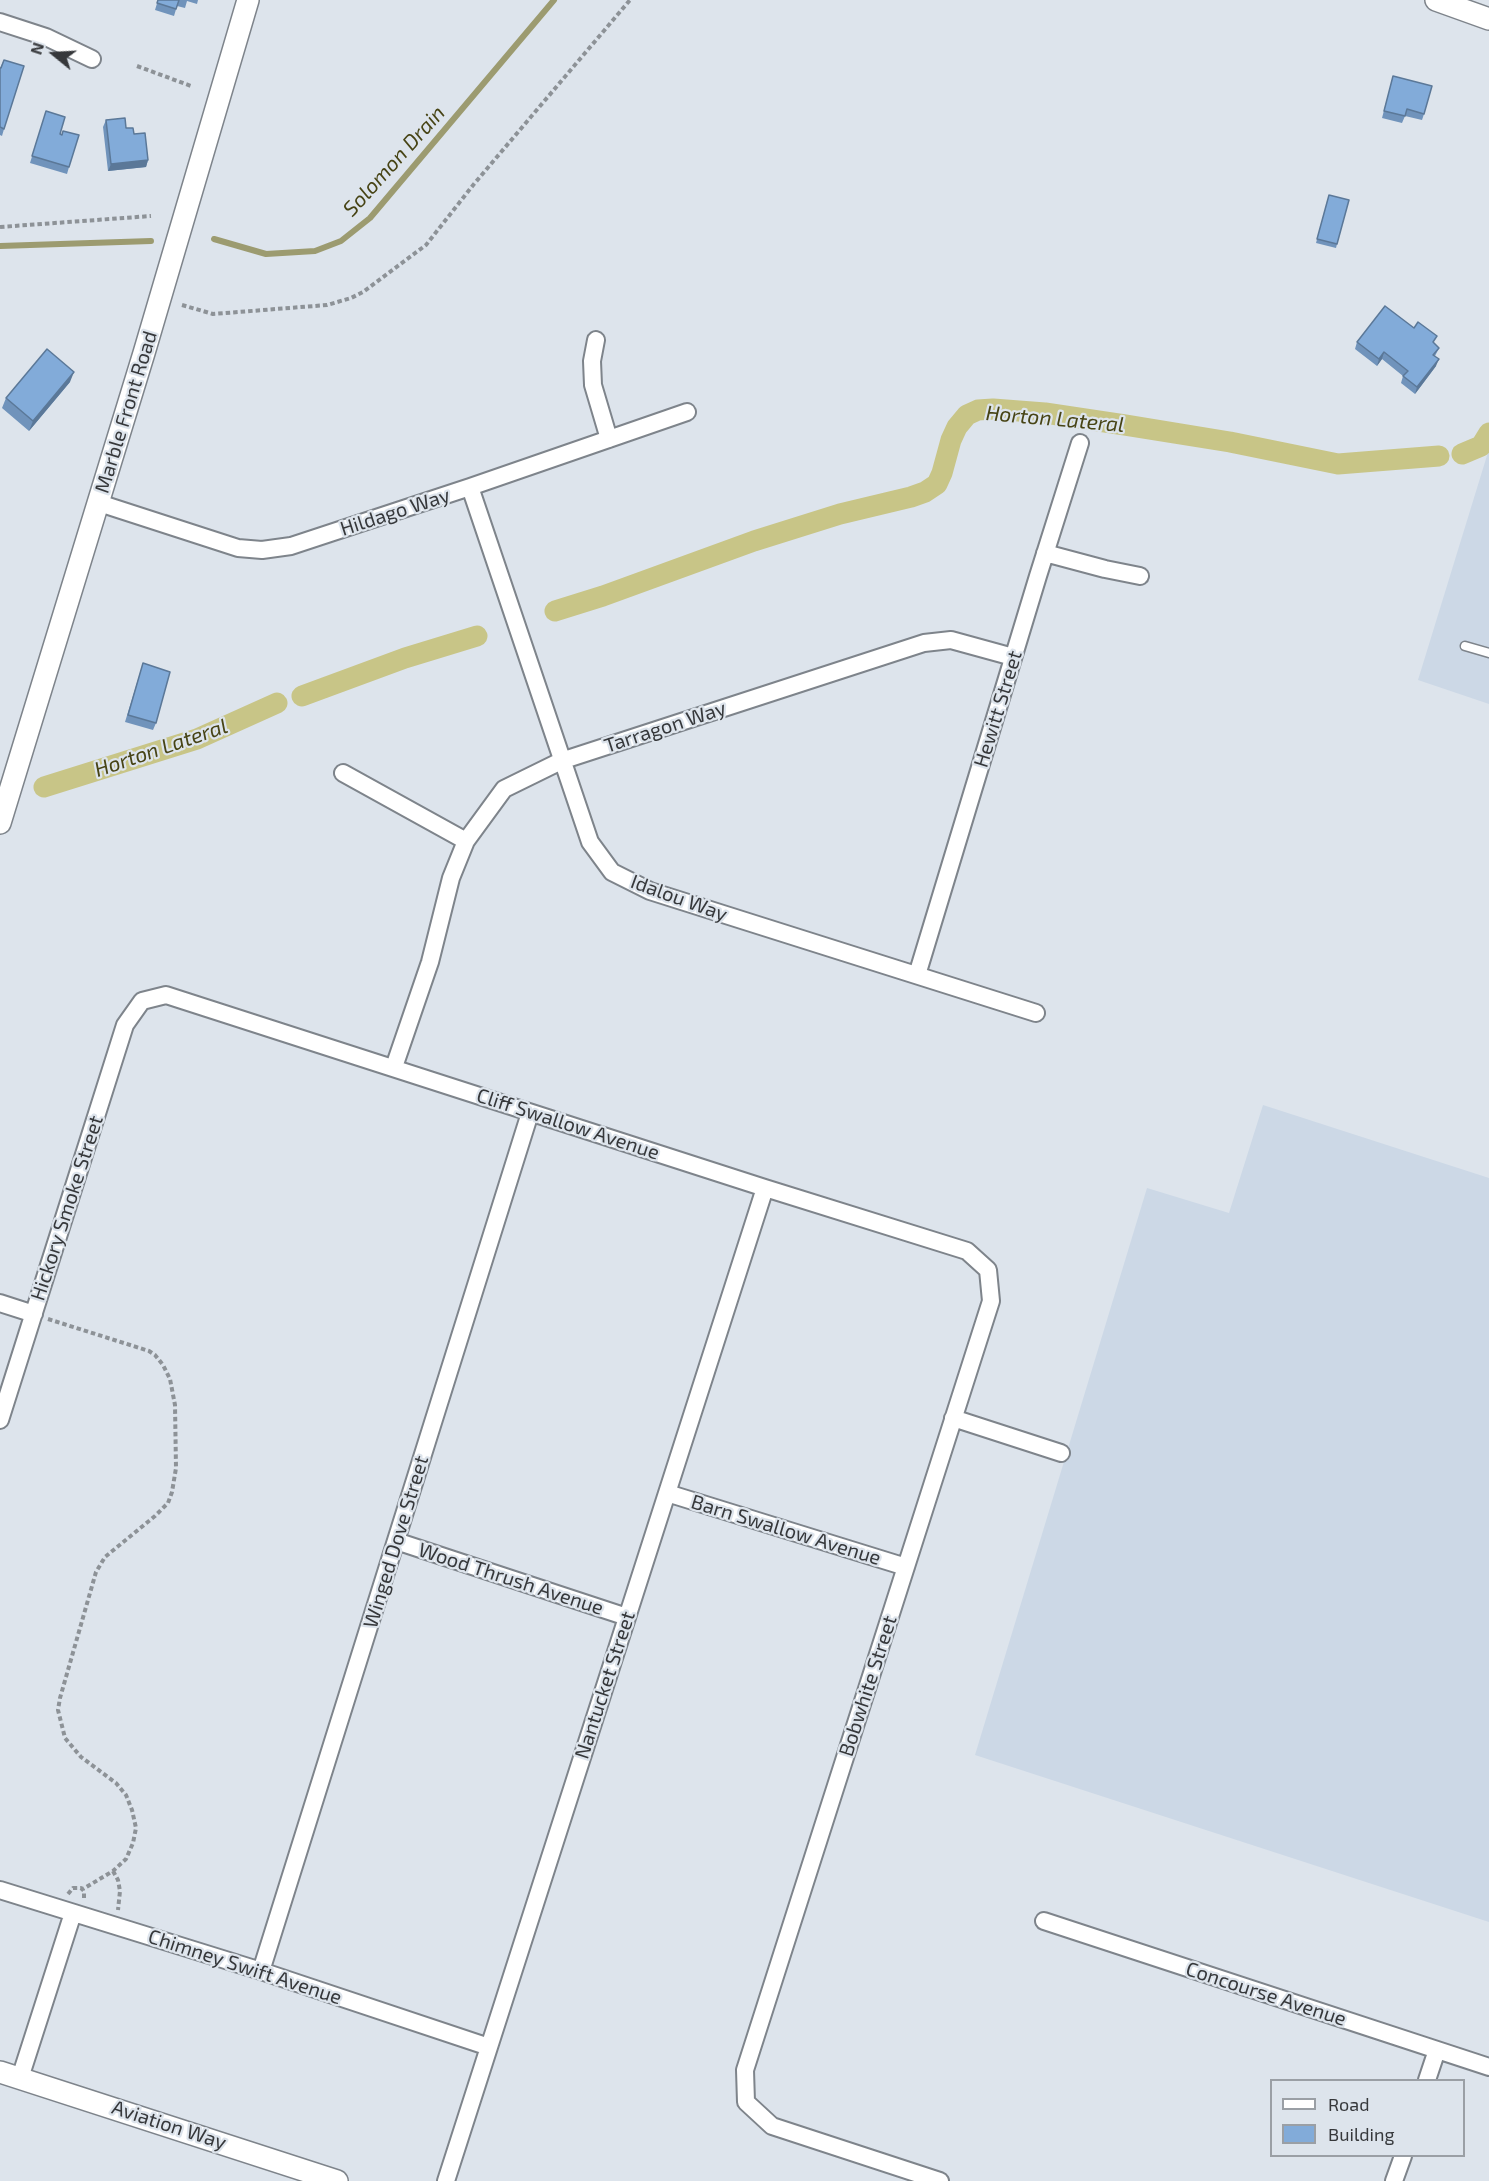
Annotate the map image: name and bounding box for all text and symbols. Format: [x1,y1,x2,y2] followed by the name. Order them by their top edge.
[24,24,84,84] north arrow
[26,40,47,57] text: N
[338,101,450,221] water label: Solomon Drain
[90,328,162,496] street label: Marble Front Road
[985,400,1125,438] water label: Horton Lateral
[337,483,453,541] street label: Hildago Way
[969,648,1027,770] street label: Hewitt Street
[601,696,729,758] street label: Tarragon Way
[91,713,231,783] water label: Horton Lateral
[627,869,731,927] street label: Idalou Way
[474,1083,662,1165] street label: Cliff Swallow Avenue
[26,1112,108,1304] street label: Hickory Smoke Street
[358,1453,434,1631] street label: Winged Dove Street
[688,1490,884,1570] street label: Barn Swallow Avenue
[415,1538,607,1620] street label: Wood Thrush Avenue
[570,1608,640,1762] street label: Nantucket Street
[834,1613,902,1759] street label: Bobwhite Street
[145,1924,345,2010] street label: Chimney Swift Avenue
[1183,1957,1349,2031] street label: Concourse Avenue
[1270,2079,1465,2157] legend
[1328,2093,1369,2115] text: Road
[109,2095,229,2155] street label: Aviation Way
[1328,2123,1395,2145] text: Building

